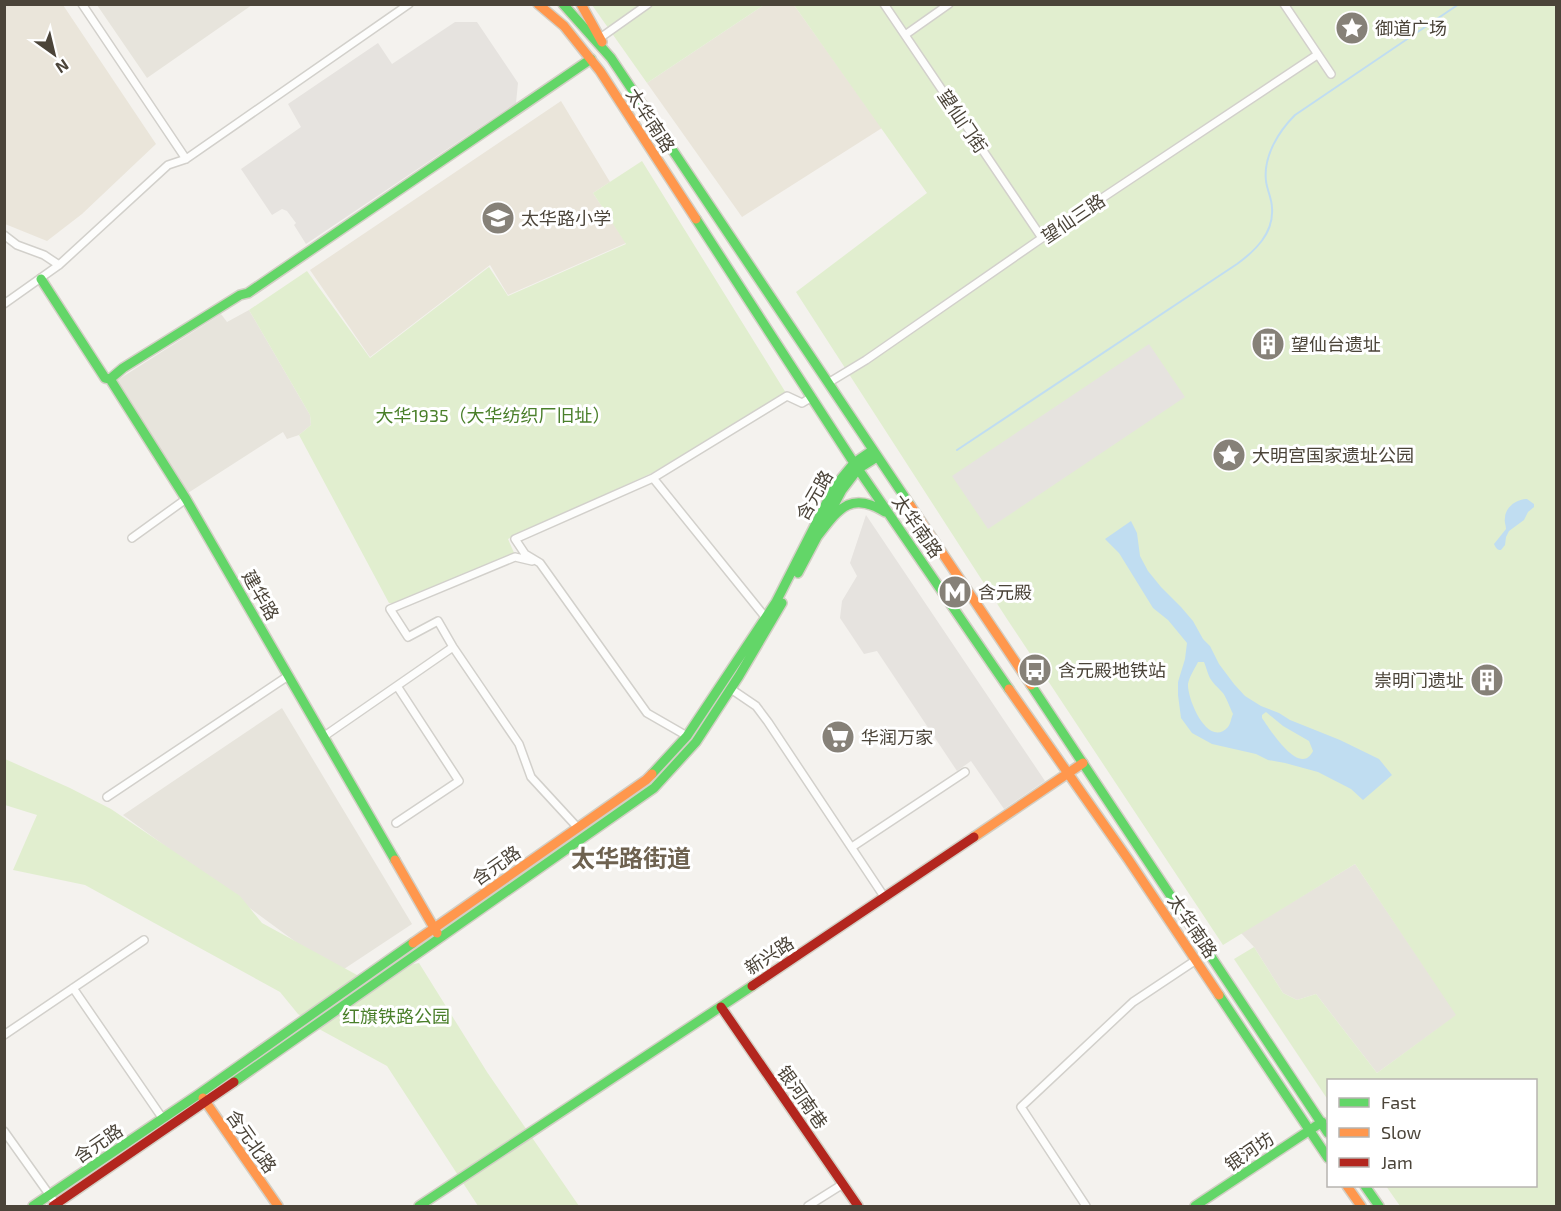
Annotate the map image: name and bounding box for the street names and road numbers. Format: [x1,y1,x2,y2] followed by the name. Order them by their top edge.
[622,84,680,156] street label: 太华南路
[934,85,992,157] street label: 望仙门街
[1037,189,1109,247] street label: 望仙三路
[791,466,837,524] street label: 含元路
[888,490,948,562] street label: 太华南路
[238,566,284,624] street label: 建华路
[468,841,524,889] street label: 含元路
[1164,890,1222,962] street label: 太华南路
[740,931,798,979] street label: 新兴路
[773,1061,833,1133] street label: 银河南巷
[222,1105,282,1177] street label: 含元北路
[69,1119,127,1167] street label: 含元路
[1220,1127,1278,1175] street label: 银河坊

